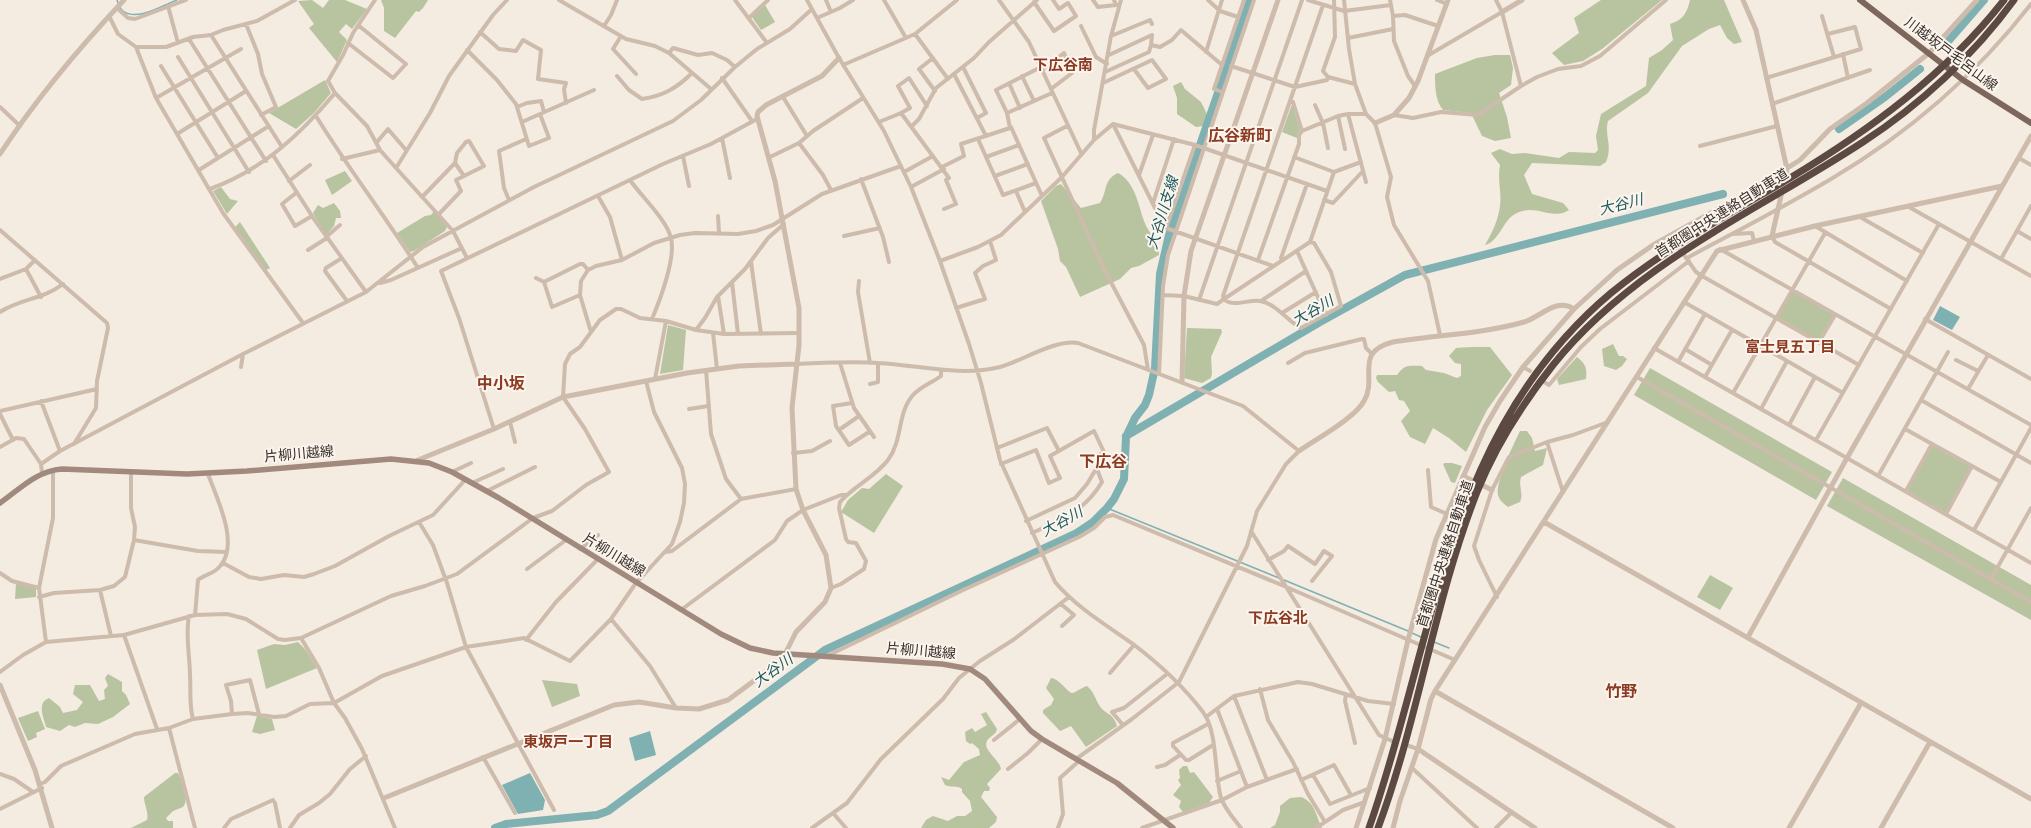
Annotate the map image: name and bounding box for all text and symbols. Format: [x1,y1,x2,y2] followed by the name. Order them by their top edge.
[1901,14,2001,94] street label: 川越坂戸毛呂山線
[1033,56,1093,75] district label: 下広谷南
[1208,127,1272,146] district label: 広谷新町
[1652,165,1792,261] street label: 首都圏中央連絡自動車道
[1143,172,1184,252] water label: 大谷川支線
[1597,190,1647,220] water label: 大谷川
[1289,291,1339,330] water label: 大谷川
[1745,338,1835,357] district label: 富士見五丁目
[477,375,525,394] district label: 中小坂
[263,442,335,466] street label: 片柳川越線
[1079,453,1127,472] district label: 下広谷
[1413,478,1477,630] street label: 首都圏中央連絡自動車道
[1038,502,1088,541] water label: 大谷川
[580,530,648,580] street label: 片柳川越線
[1248,609,1308,628] district label: 下広谷北
[885,639,957,663] street label: 片柳川越線
[749,649,798,692] water label: 大谷川
[1605,683,1637,702] district label: 竹野
[523,733,613,752] district label: 東坂戸一丁目

